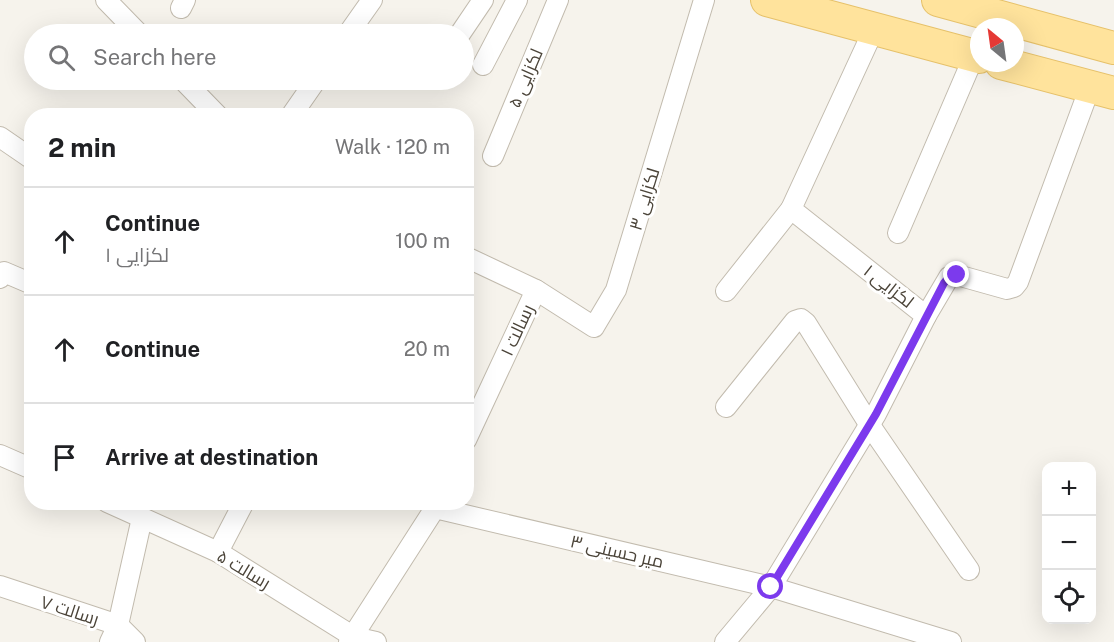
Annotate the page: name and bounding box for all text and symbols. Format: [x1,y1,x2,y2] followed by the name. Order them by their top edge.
[970,18,1024,72] north arrow
[24,24,474,90] search box
[45,41,78,74] icon: search
[93,44,217,70] text: Search here
[503,45,548,111] street label: لکزایی ۵
[48,132,116,163] text: 2 min
[335,135,450,159] text: Walk · 120 m
[625,165,664,233] street label: لکزایی ۳
[105,210,200,236] text: Continue
[48,225,81,258] icon: ahead
[395,229,450,253] text: 100 m
[105,243,169,267] text: لکزایی ۱
[859,260,918,313] street label: لکزایی ۱
[943,261,969,287] route end
[496,301,539,360] street label: رسالت ۱
[48,333,81,366] icon: ahead
[105,336,200,362] text: Continue
[404,337,450,361] text: 20 m
[48,441,81,474] icon: arrive
[105,444,318,470] text: Arrive at destination
[1042,462,1096,624] map controls
[1042,462,1096,516] button: +
[1042,516,1096,570] button: −
[568,530,666,573] street label: میر حسینی ۳
[213,545,275,594] street label: رسالت ۵
[1042,570,1096,624] button: locate
[757,573,783,599] route start
[38,591,102,630] street label: رسالت ۷

